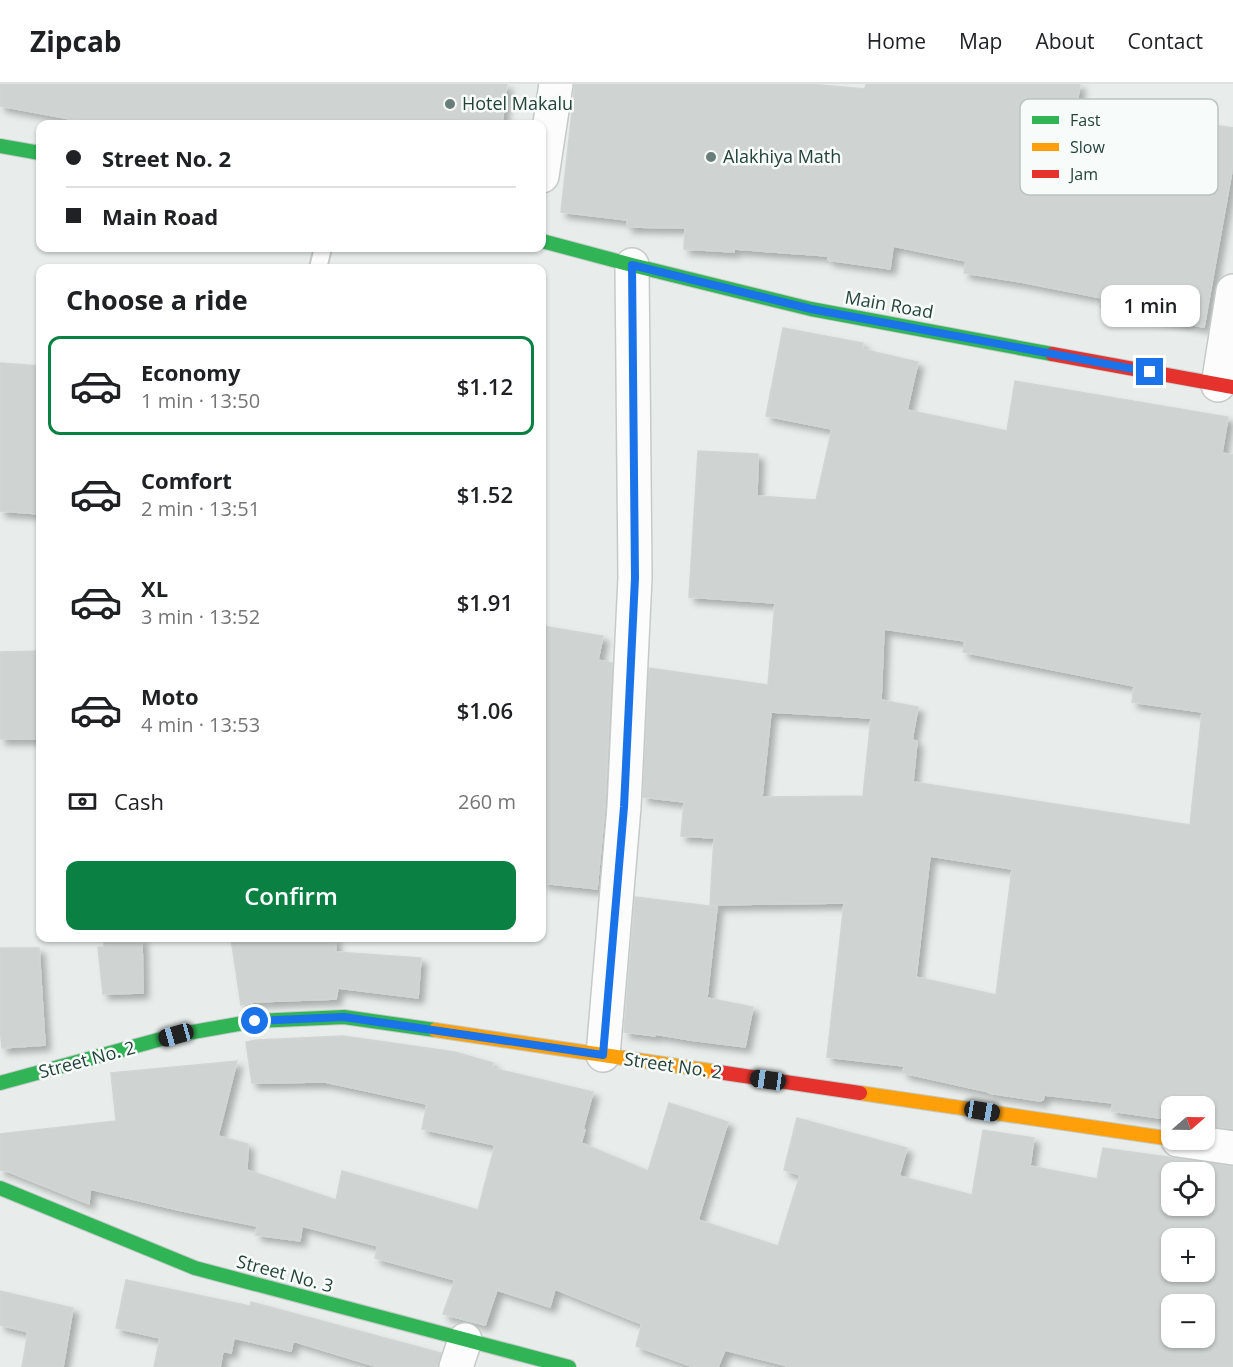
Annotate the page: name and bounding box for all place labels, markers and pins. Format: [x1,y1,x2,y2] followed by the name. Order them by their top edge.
[462,91,573,115] place label: Hotel Makalu
[443,97,457,111] marker: Hotel Makalu
[723,144,841,168] place label: Alakhiya Math
[704,150,718,164] marker: Alakhiya Math

